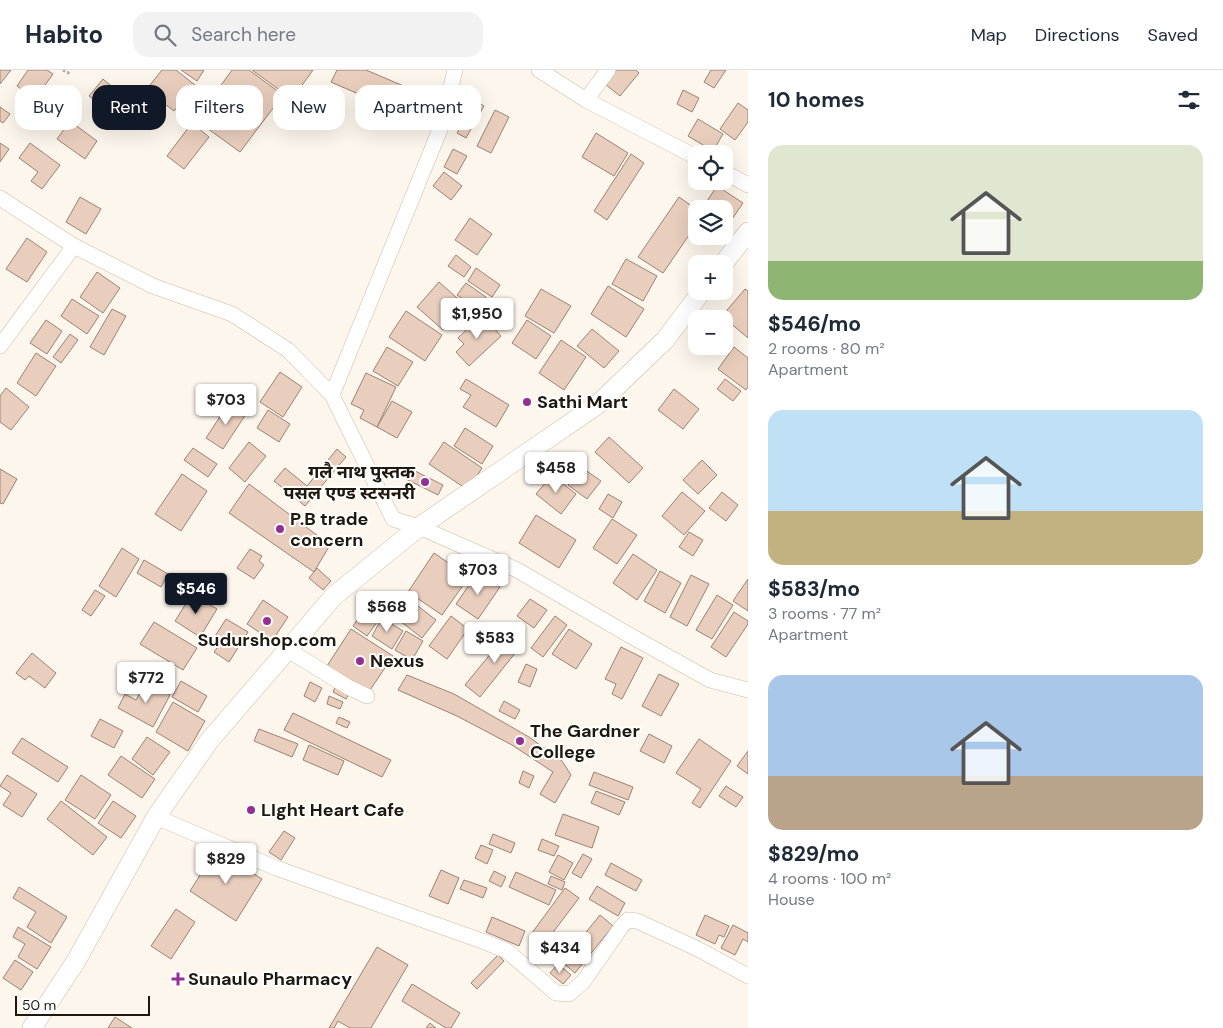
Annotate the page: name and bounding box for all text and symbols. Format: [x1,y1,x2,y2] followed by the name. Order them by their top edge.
[133,12,483,57] search box
[25,19,103,50] text: Habito
[151,21,179,49] icon: search
[191,22,296,47] text: Search here
[971,23,1007,47] text: Map
[1035,23,1120,47] text: Directions
[1148,23,1198,47] text: Saved
[15,85,82,130] chip: Buy
[92,85,166,130] chip: Rent
[176,85,263,130] chip: Filters
[273,85,345,130] chip: New
[355,85,481,130] chip: Apartment
[768,86,865,114] text: 10 homes
[1175,86,1203,114] icon: filters
[688,145,733,355] map controls
[688,145,733,190] button: locate
[941,178,1031,268] icon: home
[688,200,733,245] button: layers
[688,255,733,300] button: +
[436,298,518,340] pin: $1,950
[452,303,502,324] text: $1,950
[688,310,733,355] button: −
[768,310,861,338] text: $546/mo
[768,338,885,359] text: 2 rooms · 80 m²
[768,359,848,380] text: Apartment
[196,384,256,426] pin: $703
[206,389,246,410] text: $703
[537,390,628,414] place label: Sathi Mart
[521,396,533,408] marker: Sathi Mart
[941,443,1031,533] icon: home
[526,452,586,494] pin: $458
[536,457,576,478] text: $458
[283,460,416,505] place label: गलै नाथ पुस्तक पसल एण्ड स्टसनरी
[419,476,431,488] marker: गलै नाथ पुस्तक पसल एण्ड स्टसनरी
[290,507,369,552] place label: P.B trade concern
[274,523,286,535] marker: P.B trade concern
[448,554,508,596] pin: $703
[458,559,498,580] text: $703
[166,572,226,615] pin: $546
[768,575,860,603] text: $583/mo
[176,578,216,599] text: $546
[357,590,417,633] pin: $568
[367,596,407,617] text: $568
[768,603,881,624] text: 3 rooms · 77 m²
[261,615,273,627] marker: Sudurshop.com
[465,622,525,664] pin: $583
[768,624,848,645] text: Apartment
[475,627,515,648] text: $583
[197,628,337,652] place label: Sudurshop.com
[370,649,424,673] place label: Nexus
[354,655,366,667] marker: Nexus
[116,662,176,704] pin: $772
[128,667,164,688] text: $772
[941,708,1031,798] icon: home
[530,719,640,764] place label: The Gardner College
[514,735,526,747] marker: The Gardner College
[261,798,405,822] place label: LIght Heart Cafe
[245,804,257,816] marker: LIght Heart Cafe
[768,840,859,868] text: $829/mo
[196,842,256,885] pin: $829
[206,848,246,869] text: $829
[768,868,891,889] text: 4 rooms · 100 m²
[768,889,815,910] text: House
[530,932,590,974] pin: $434
[540,937,580,958] text: $434
[188,967,352,991] place label: Sunaulo Pharmacy
[172,973,184,985] marker: Sunaulo Pharmacy
[15,993,150,1016] scale bar
[22,996,56,1014] text: 50 m

